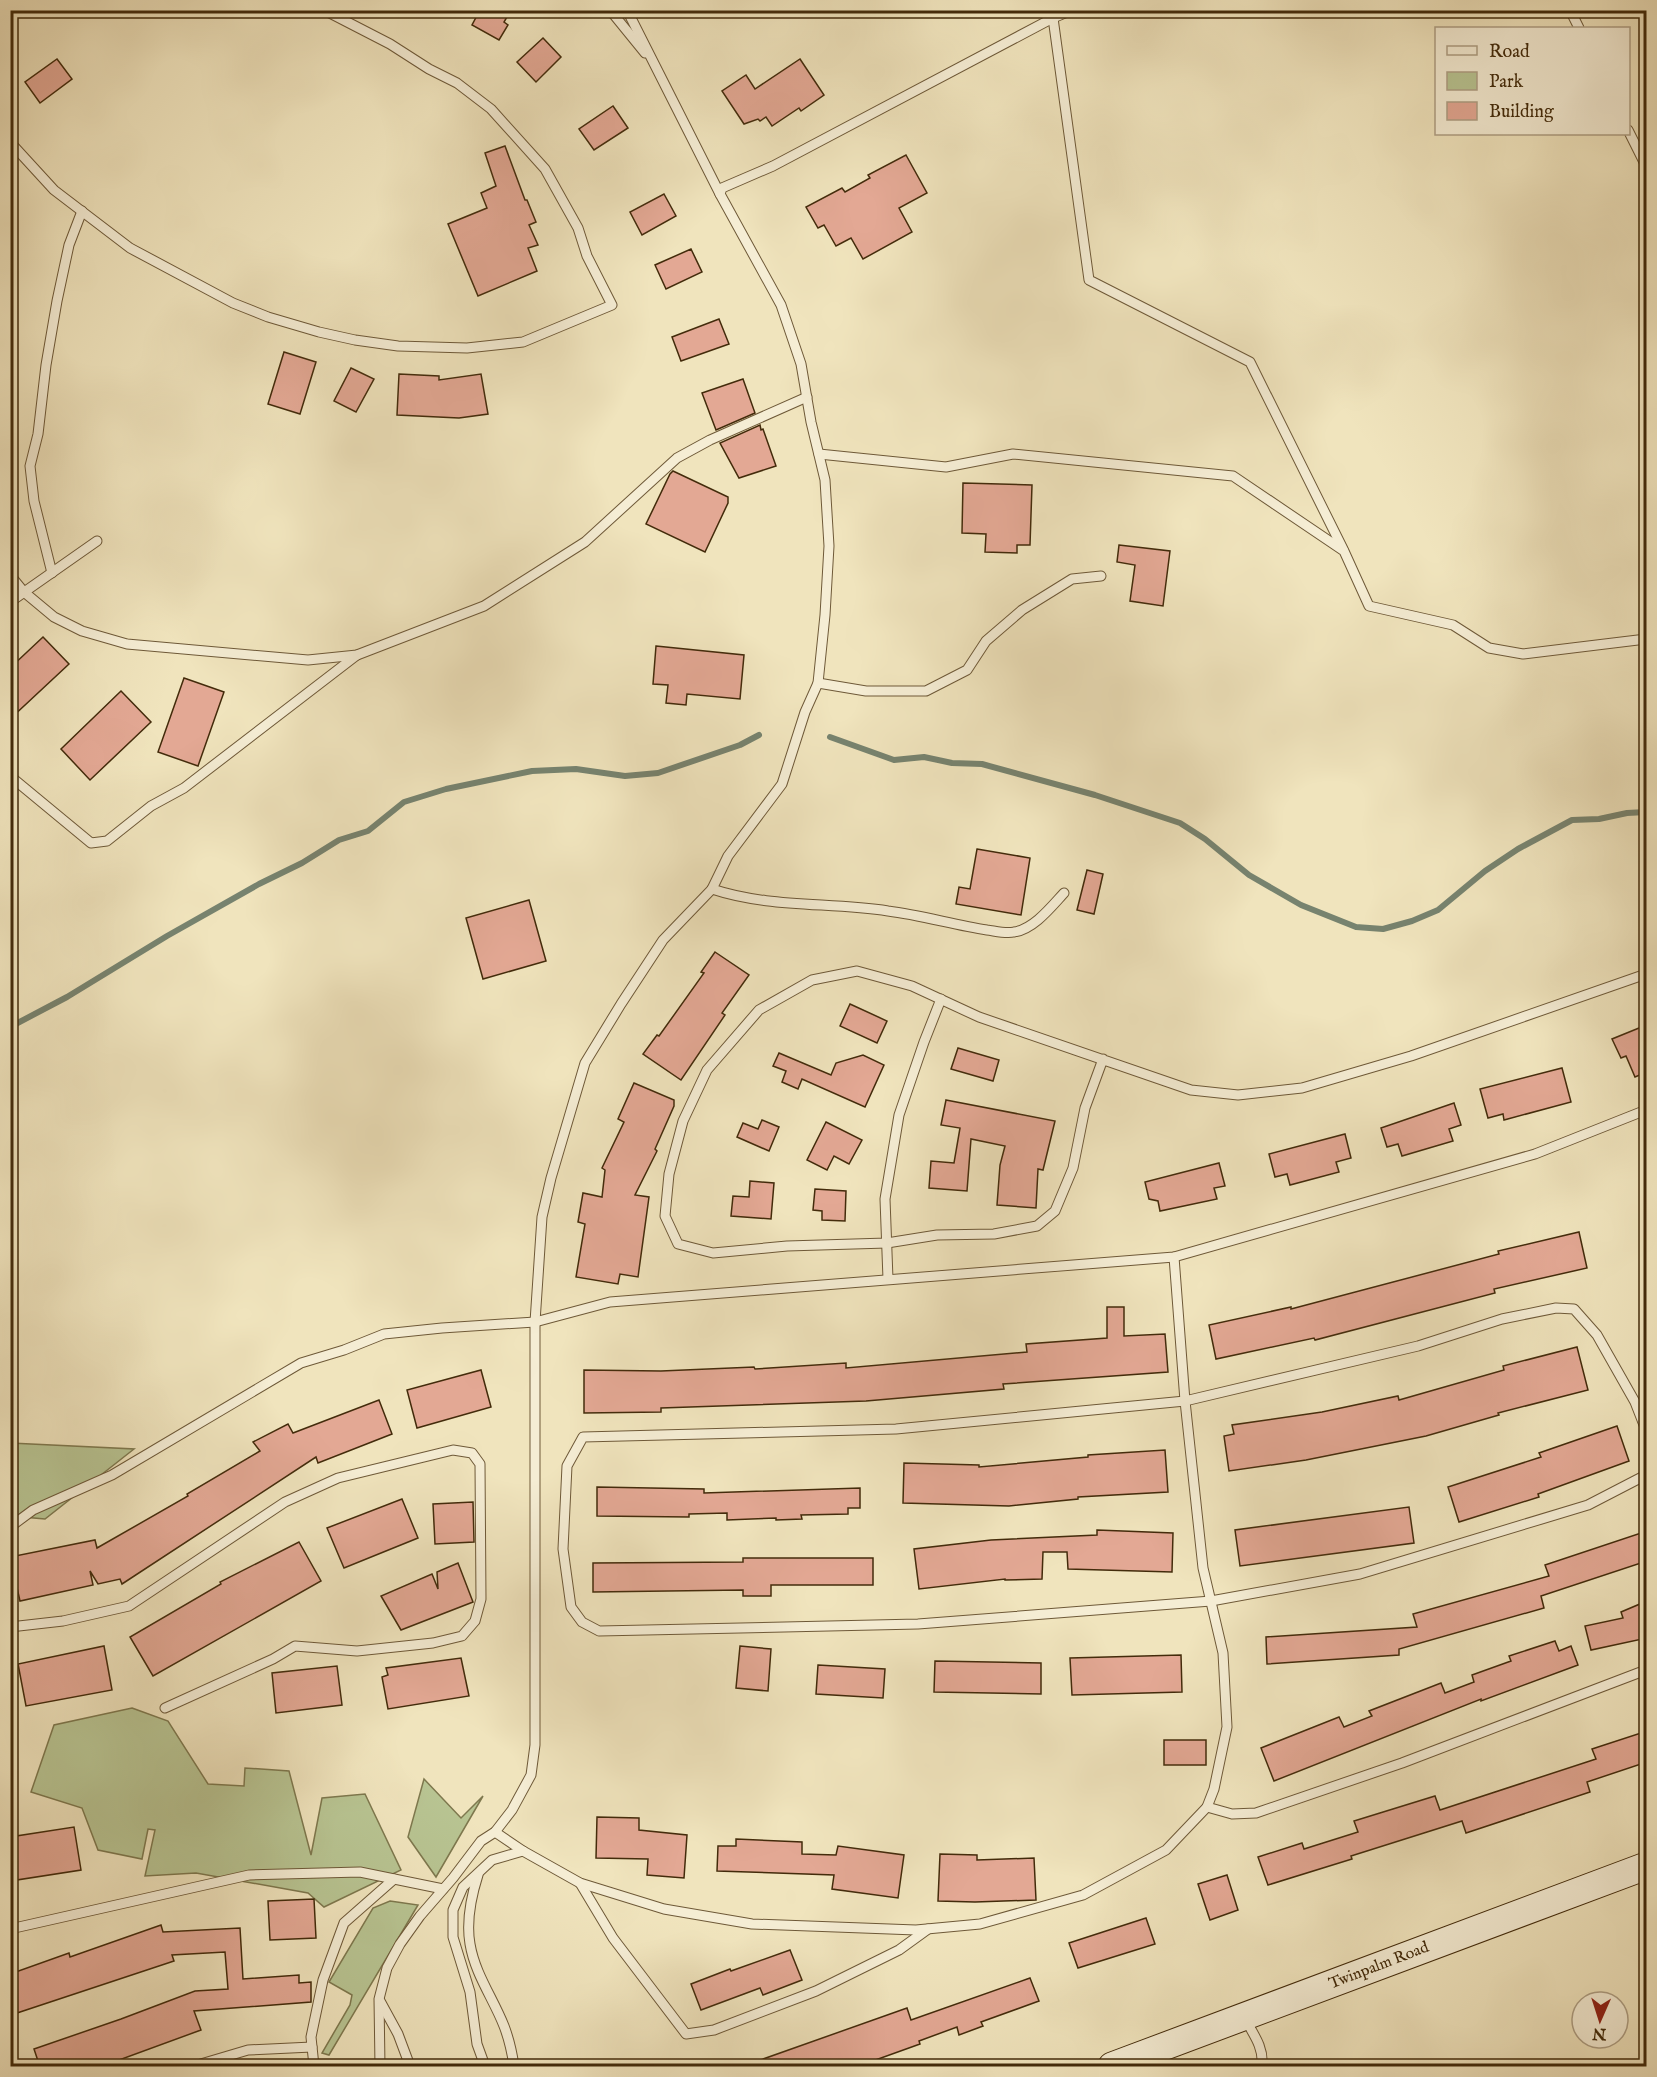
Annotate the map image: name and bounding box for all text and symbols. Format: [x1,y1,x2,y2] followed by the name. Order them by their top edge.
[1435,27,1630,135] legend
[1489,41,1530,64] text: Road
[1489,71,1524,94] text: Park
[1489,101,1554,124] text: Building
[1326,1938,1432,1994] street label: Twinpalm Road
[1570,1990,1630,2050] north arrow
[1592,2023,1608,2043] text: N

